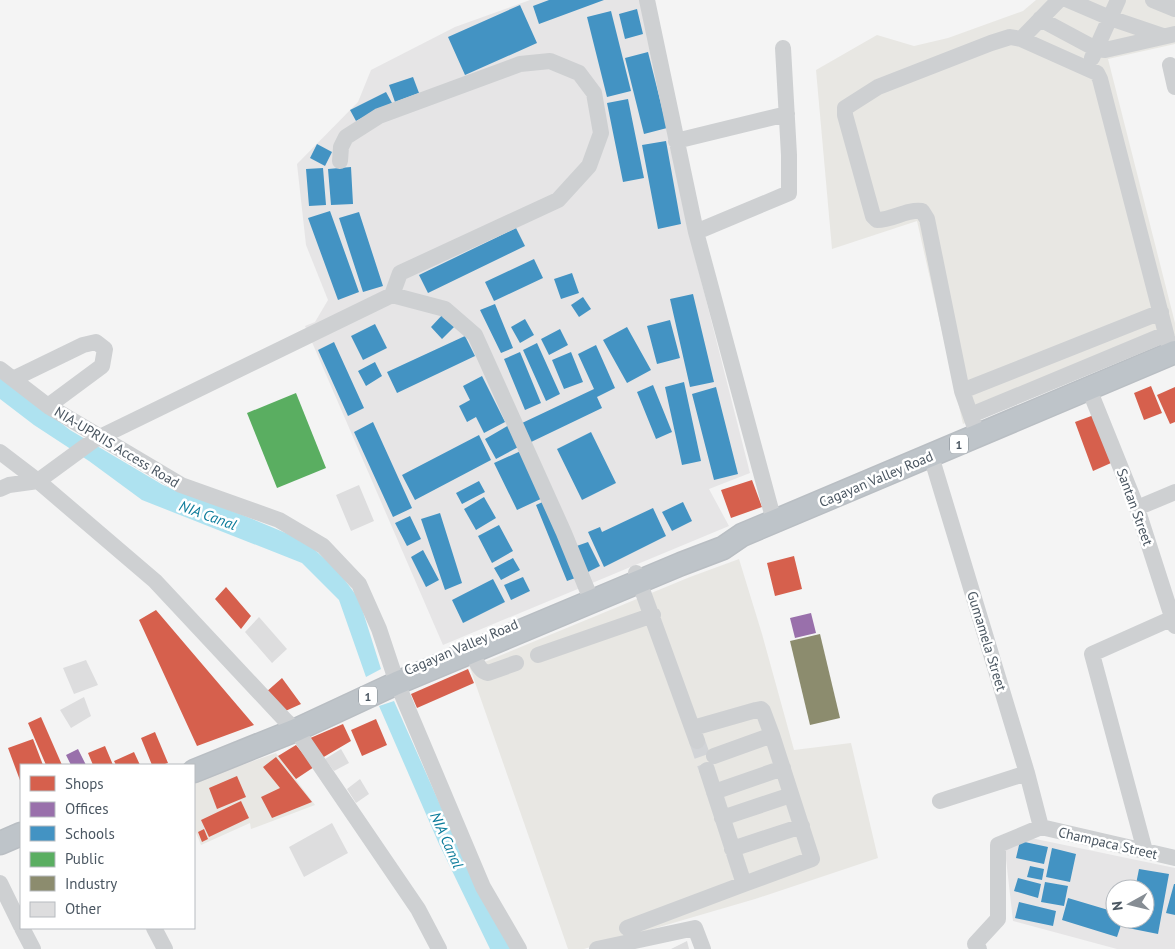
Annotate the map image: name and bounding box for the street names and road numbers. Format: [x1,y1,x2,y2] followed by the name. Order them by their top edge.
[51,403,183,491] street label: NIA-UPRIIS Access Road
[950,434,968,454] road number: 1
[816,447,936,511] street label: Cagayan Valley Road
[1113,466,1157,548] street label: Santan Street
[963,589,1011,693] street label: Gumamela Street
[401,615,521,679] street label: Cagayan Valley Road
[359,686,377,706] road number: 1
[1057,823,1160,863] street label: Champaca Street

